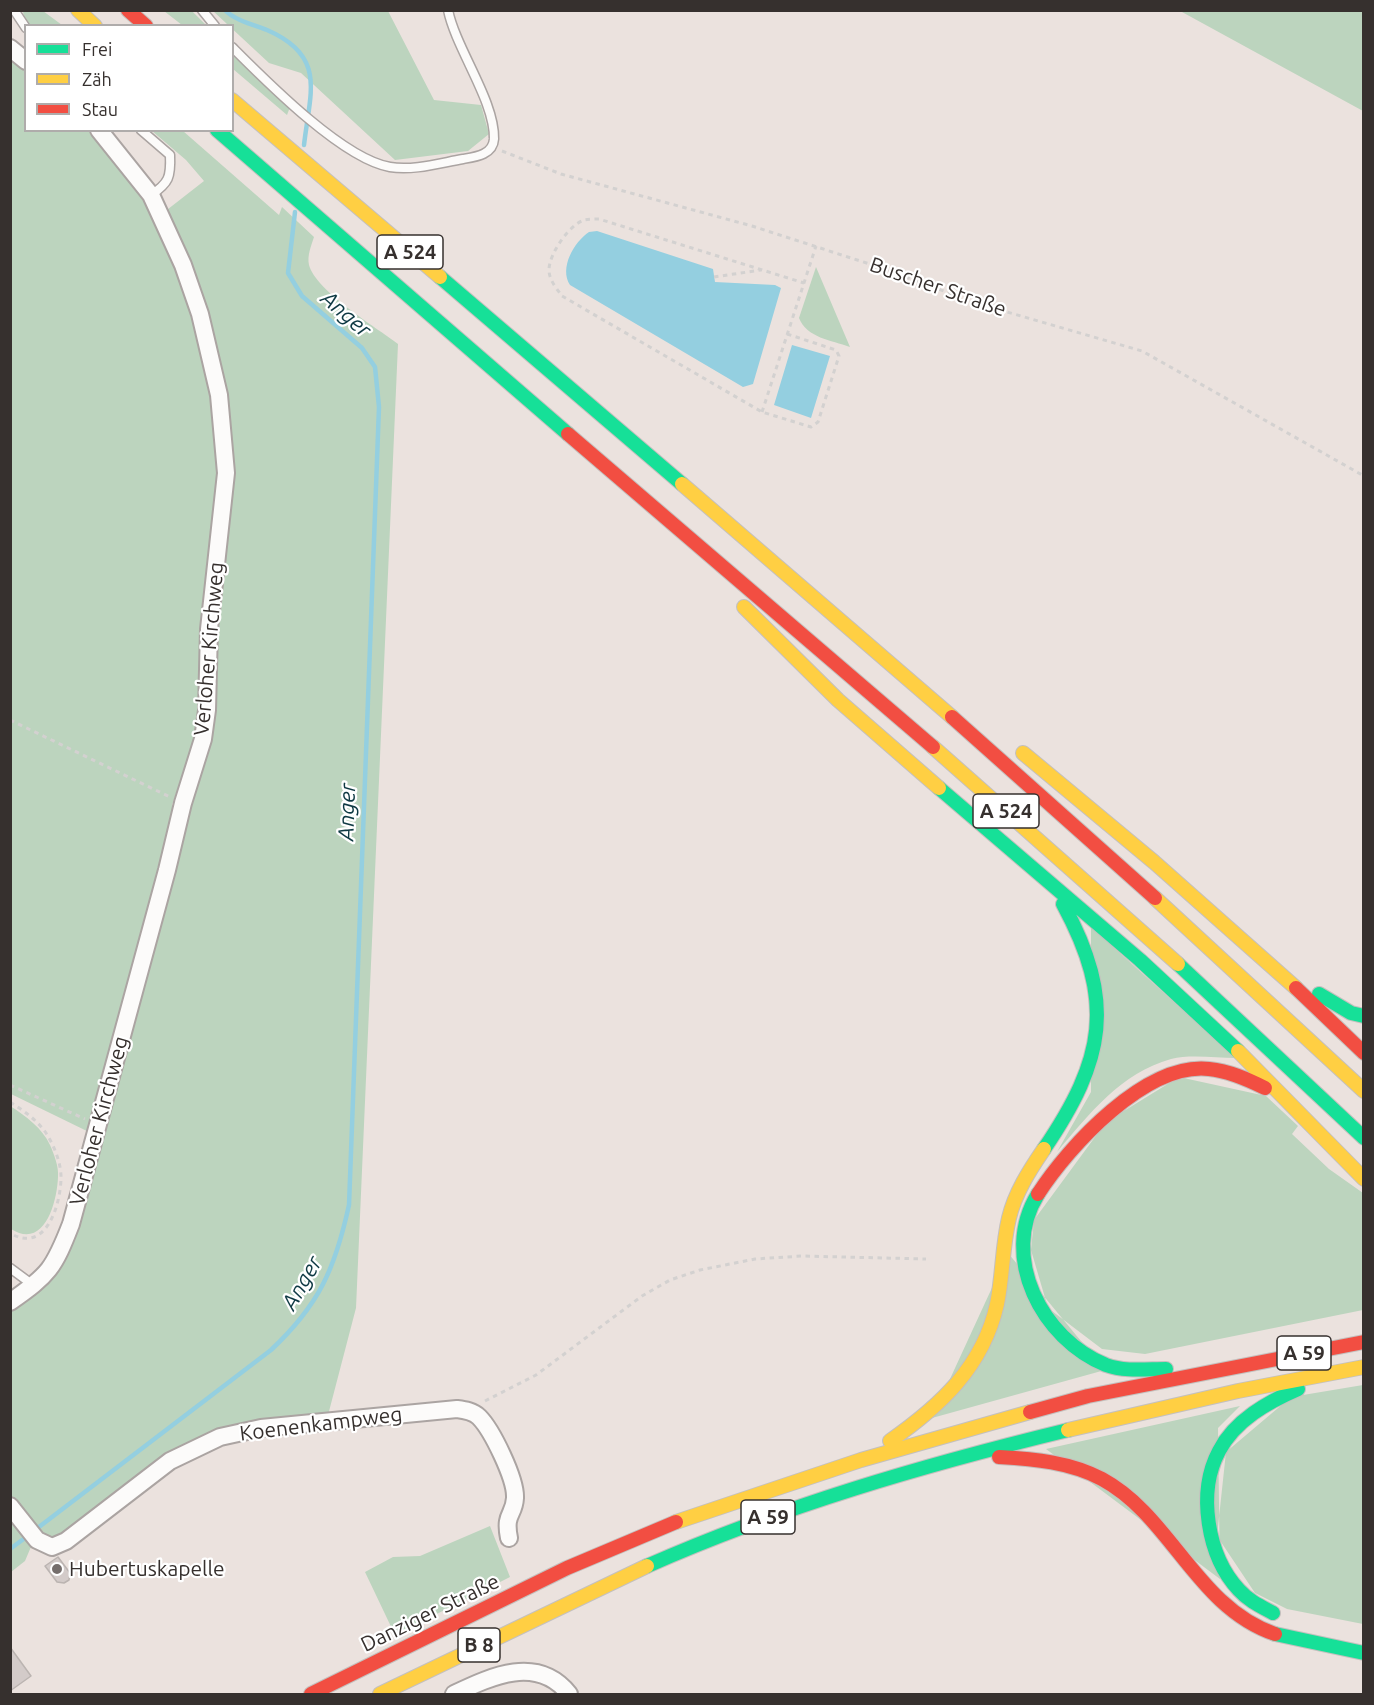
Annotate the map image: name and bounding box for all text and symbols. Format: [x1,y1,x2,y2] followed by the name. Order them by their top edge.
[24,24,234,132] legend
[82,39,112,59] text: Frei
[82,69,112,89] text: Zäh
[82,99,118,119] text: Stau
[377,235,443,269] road number: A 524
[866,252,1010,322] street label: Buscher Straße
[316,285,376,343] water label: Anger
[189,561,229,737] street label: Verloher Kirchweg
[333,783,361,841] water label: Anger
[973,794,1039,828] road number: A 524
[64,1034,134,1208] street label: Verloher Kirchweg
[276,1251,328,1315] water label: Anger
[1277,1336,1331,1370] road number: A 59
[238,1402,404,1446] street label: Koenenkampweg
[741,1500,795,1534] road number: A 59
[69,1556,225,1582] place label: Hubertuskapelle
[50,1562,64,1576] marker: Hubertuskapelle
[357,1569,503,1657] street label: Danziger Straße
[458,1628,500,1662] road number: B 8

